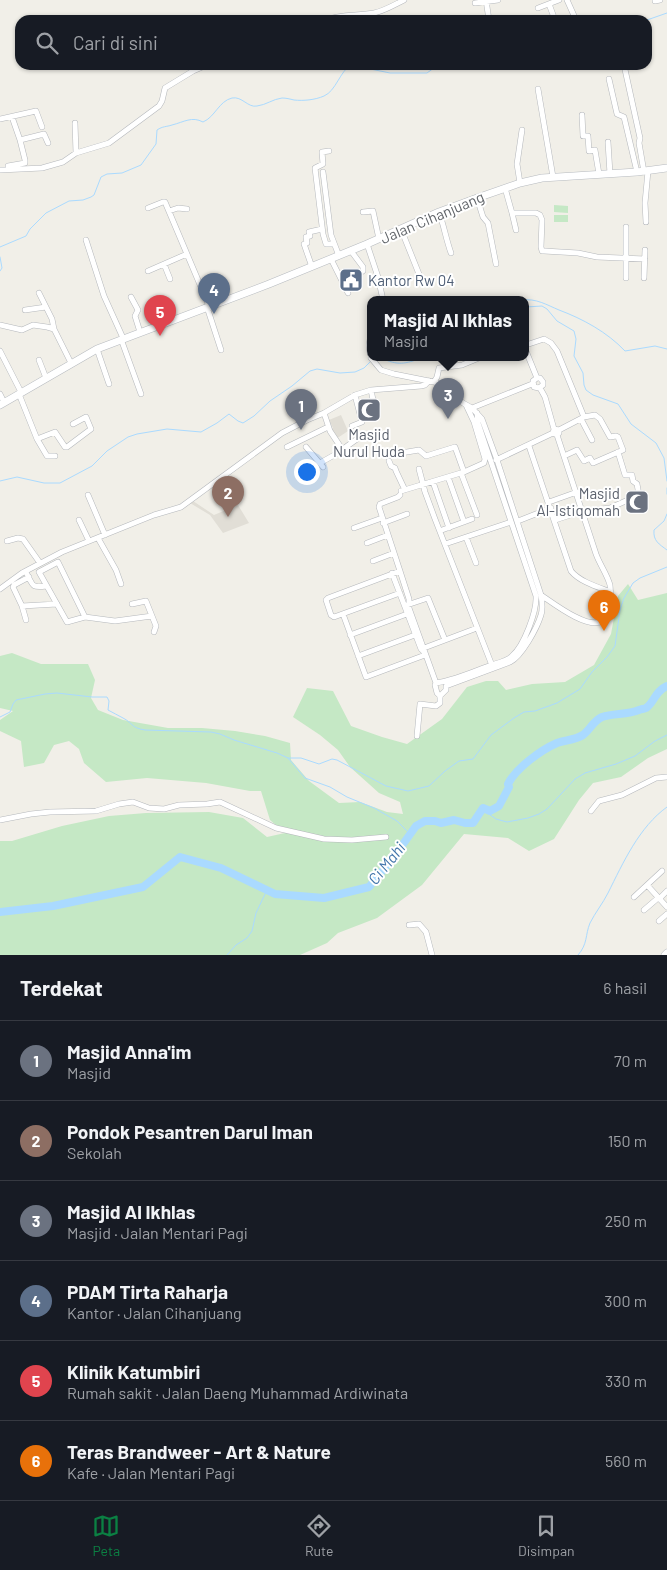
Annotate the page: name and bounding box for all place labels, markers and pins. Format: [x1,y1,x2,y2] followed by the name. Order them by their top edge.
[338,267,364,293] public building icon: Kantor Rw 04
[368,271,455,289] place label: Kantor Rw 04
[198,273,230,314] pin: 4
[144,295,176,336] pin: 5
[432,378,464,419] pin: 3
[285,389,317,430] pin: 1
[356,397,382,423] mosque icon: Masjid Nurul Huda
[333,425,405,460] place label: Masjid Nurul Huda
[212,476,244,517] pin: 2
[537,484,620,519] place label: Masjid Al-Istiqomah
[624,489,650,515] mosque icon: Masjid Al-Istiqomah
[588,590,620,631] pin: 6

